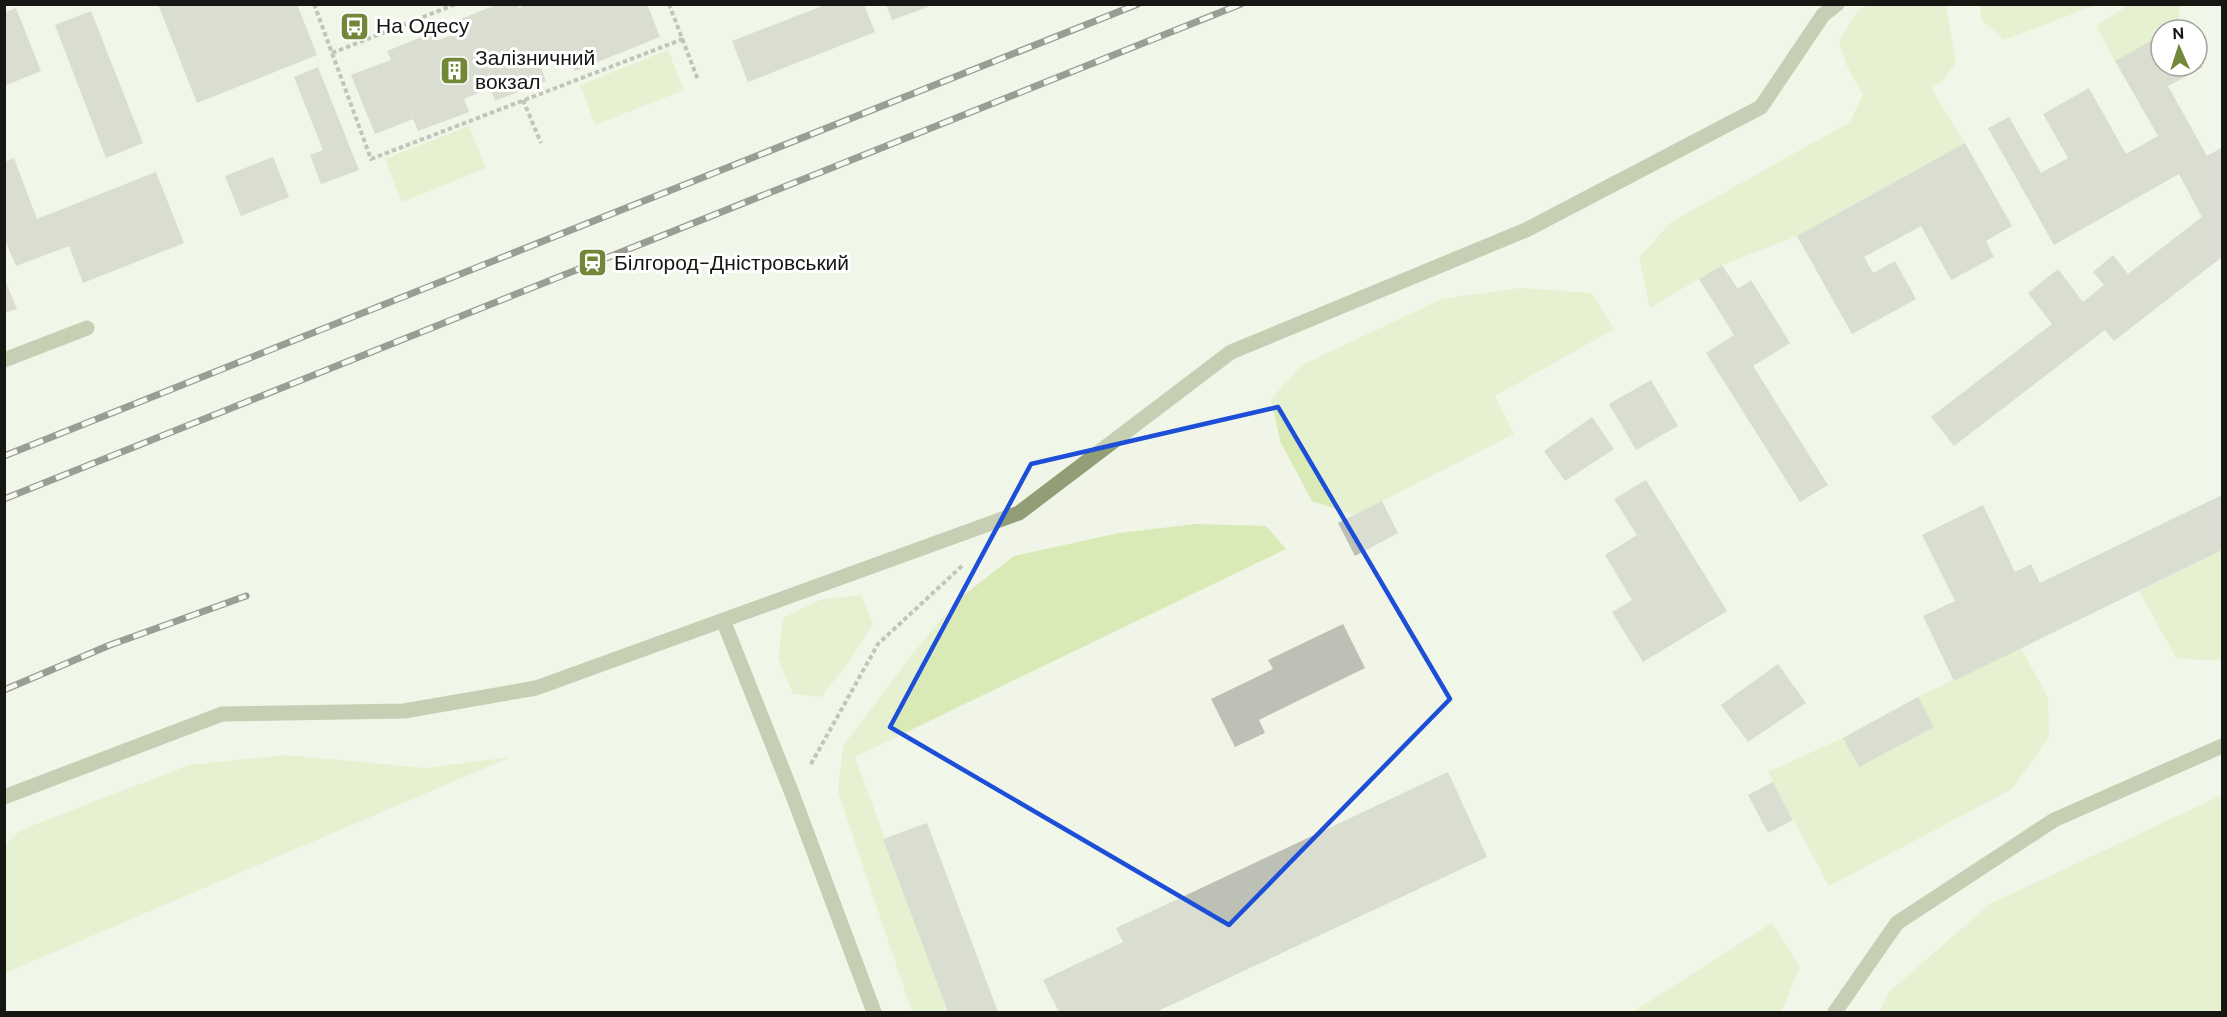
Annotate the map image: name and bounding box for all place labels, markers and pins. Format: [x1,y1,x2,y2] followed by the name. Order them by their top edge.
[339,10,371,42] bus stop icon: На Одесу
[376,12,470,40] place label: На Одесу
[475,44,595,96] place label: Залізничний вокзал
[438,54,470,86] building icon: Залізничний вокзал
[577,247,609,279] station icon: Білгород-Дністровський
[614,249,849,277] place label: Білгород-Дністровський

